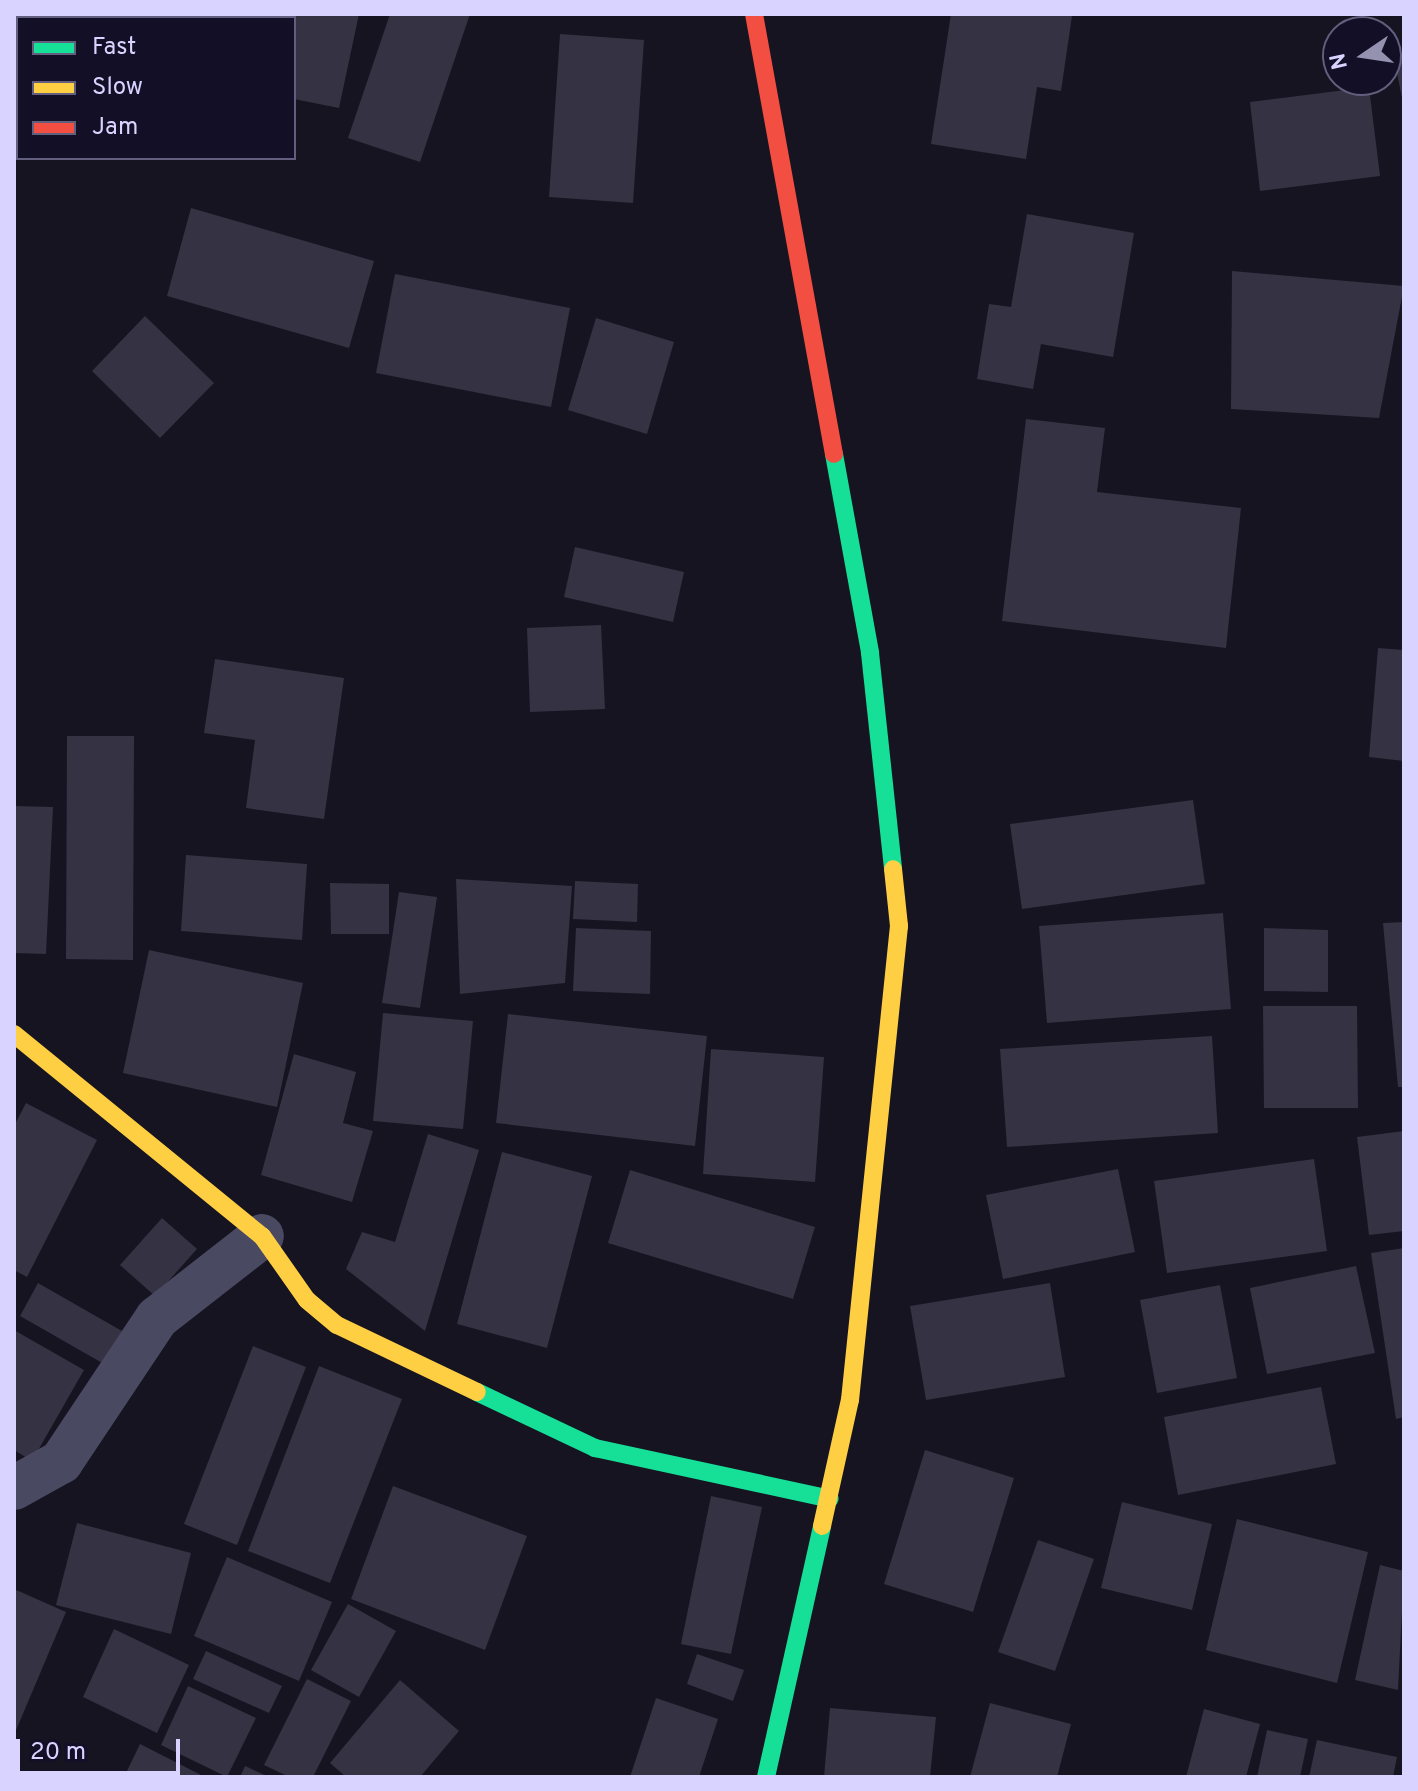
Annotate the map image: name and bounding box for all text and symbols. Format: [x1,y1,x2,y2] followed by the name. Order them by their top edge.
[16,16,296,160] legend
[1322,16,1402,96] north arrow
[92,33,136,63] text: Fast
[1325,50,1355,72] text: N
[92,73,143,103] text: Slow
[92,113,138,143] text: Jam
[20,1723,184,1773] scale bar
[30,1738,86,1768] text: 20 m

